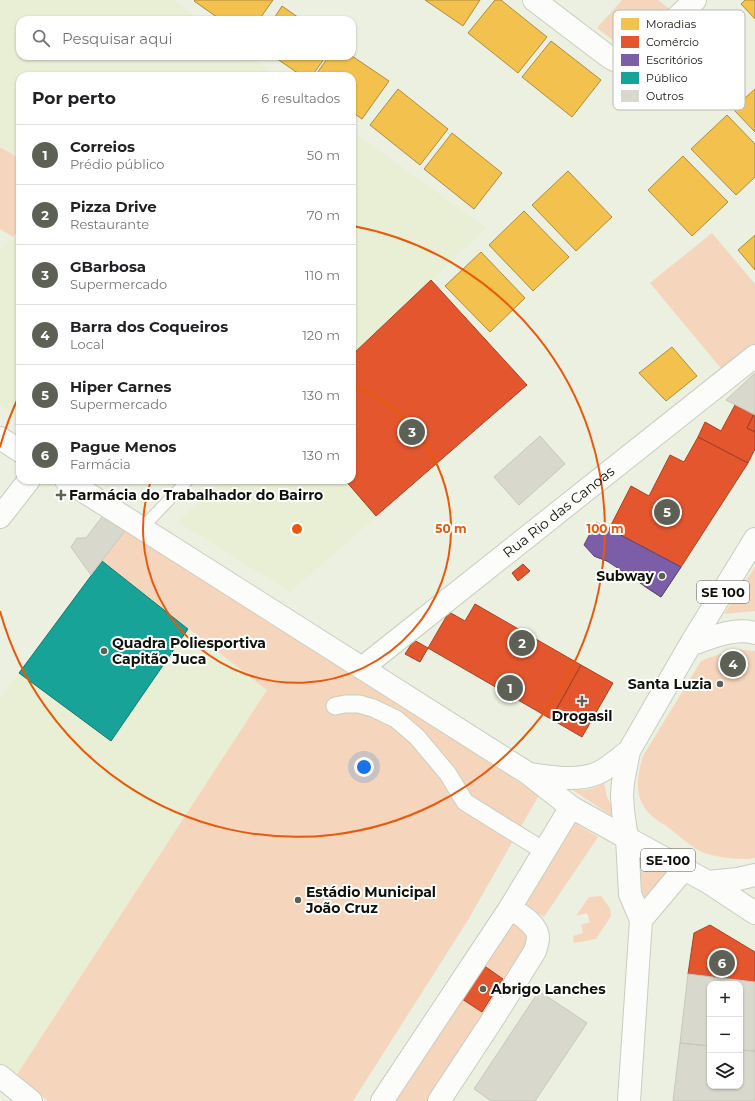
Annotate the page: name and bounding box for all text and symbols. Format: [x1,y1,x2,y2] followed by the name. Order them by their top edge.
[613,10,745,110] legend
[16,16,356,60] search box
[646,17,697,31] text: Moradias
[30,27,52,49] icon: search
[62,29,173,48] text: Pesquisar aqui
[646,35,699,49] text: Comércio
[646,53,703,67] text: Escritórios
[646,71,688,85] text: Público
[32,88,116,108] text: Por perto
[646,89,684,103] text: Outros
[261,90,340,106] text: 6 resultados
[70,137,135,156] text: Correios
[42,147,48,163] text: 1
[307,147,340,163] text: 50 m
[70,156,165,172] text: Prédio público
[70,197,157,216] text: Pizza Drive
[41,207,49,223] text: 2
[307,207,340,223] text: 70 m
[70,216,149,232] text: Restaurante
[70,257,146,276] text: GBarbosa
[41,267,49,283] text: 3
[305,267,340,283] text: 110 m
[70,276,167,292] text: Supermercado
[70,317,228,336] text: Barra dos Coqueiros
[41,327,49,343] text: 4
[302,327,340,343] text: 120 m
[70,336,104,352] text: Local
[70,377,172,396] text: Hiper Carnes
[41,387,49,403] text: 5
[302,387,340,403] text: 130 m
[70,396,167,412] text: Supermercado
[399,417,425,447] pin: 3
[70,437,177,456] text: Pague Menos
[41,447,49,463] text: 6
[302,447,340,463] text: 130 m
[70,456,131,472] text: Farmácia
[499,462,618,562] street label: Rua Rio das Canoas
[69,486,323,504] place label: Farmácia do Trabalhador do Bairro
[56,490,66,500] marker: Farmácia do Trabalhador do Bairro
[654,497,680,527] pin: 5
[435,521,467,536] text: 50 m
[587,521,623,536] text: 100 m
[290,522,304,536] centre of rings
[596,567,655,585] place label: Subway
[657,571,667,581] marker: Subway
[697,581,749,603] road number: SE 100
[509,628,535,658] pin: 2
[112,634,266,668] place label: Quadra Poliesportiva Capitão Juca
[99,646,109,656] marker: Quadra Poliesportiva Capitão Juca
[720,649,746,679] pin: 4
[497,673,523,703] pin: 1
[628,675,712,693] place label: Santa Luzia
[715,679,725,689] marker: Santa Luzia
[577,696,587,706] marker: Drogasil
[552,707,612,725] place label: Drogasil
[354,757,374,777] your location
[641,849,695,871] road number: SE-100
[305,883,436,917] place label: Estádio Municipal João Cruz
[293,895,303,905] marker: Estádio Municipal João Cruz
[709,948,735,978] pin: 6
[490,980,606,998] place label: Abrigo Lanches
[707,981,743,1089] map controls
[707,981,743,1017] button: +
[478,984,488,994] marker: Abrigo Lanches
[707,1017,743,1053] button: −
[707,1053,743,1089] button: layers

